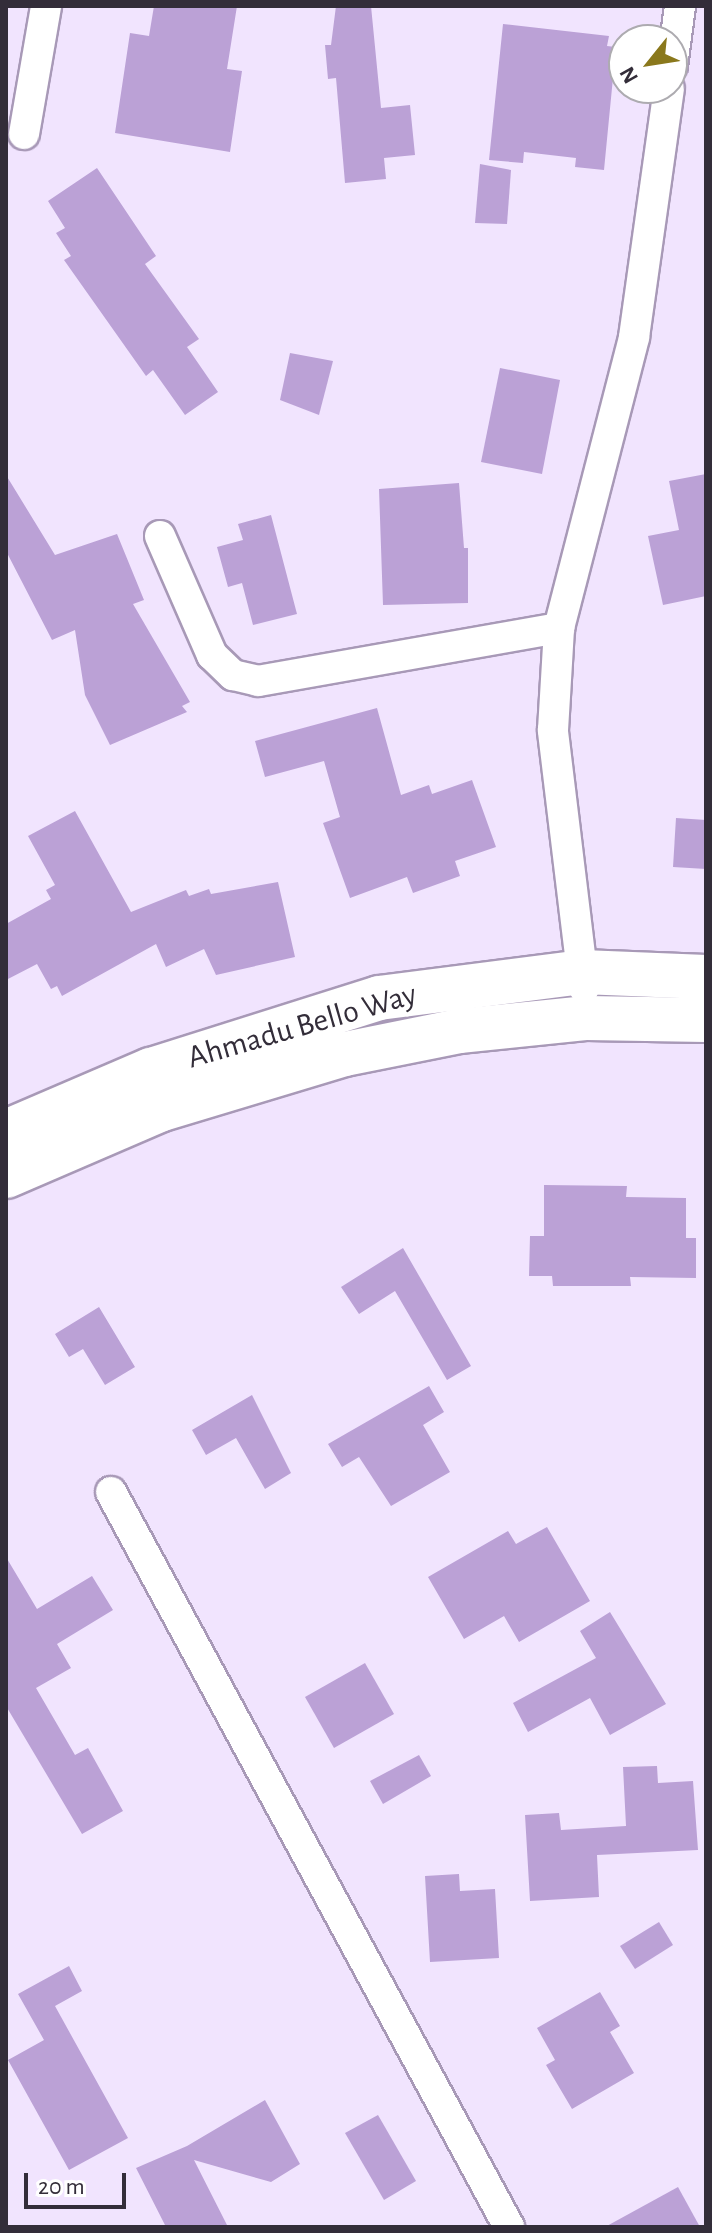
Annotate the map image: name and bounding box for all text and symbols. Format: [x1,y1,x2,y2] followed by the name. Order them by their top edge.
[608,24,688,104] north arrow
[616,63,642,87] text: N
[183,975,421,1077] street label: Ahmadu Bello Way
[28,2157,130,2207] scale bar
[38,2175,85,2199] text: 20 m

